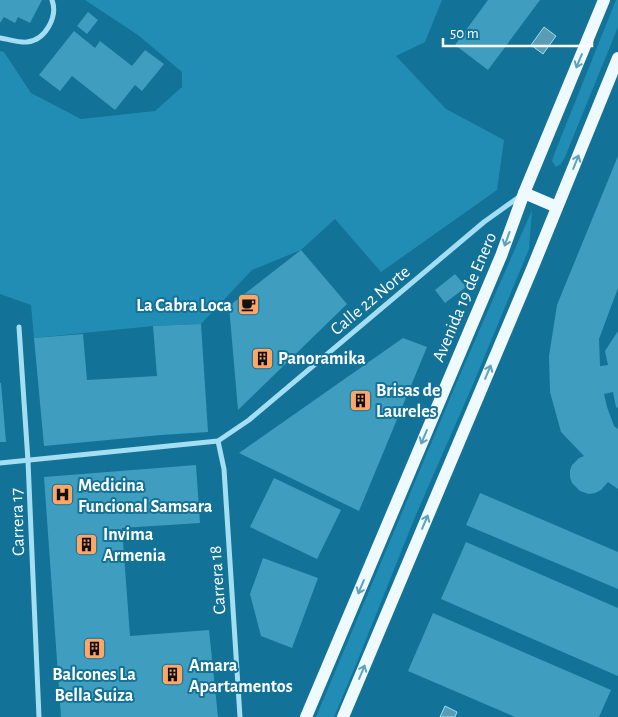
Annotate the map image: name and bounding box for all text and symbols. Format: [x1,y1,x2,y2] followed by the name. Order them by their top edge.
[443,15,592,47] scale bar
[450,26,479,41] text: 50 m
[574,53,583,68] one-way arrow
[571,155,581,170] one-way arrow
[429,230,500,365] street label: Avenida 19 de Enero
[502,231,511,246] one-way arrow
[328,263,414,339] street label: Calle 22 Norte
[236,293,260,317] cafe icon: La Cabra Loca
[136,297,232,315] place label: La Cabra Loca
[250,346,274,370] building icon: Panoramika
[278,350,366,368] place label: Panoramika
[485,365,494,380] one-way arrow
[376,382,440,421] place label: Brisas de Laureles
[348,388,372,412] building icon: Brisas de Laureles
[418,429,428,444] one-way arrow
[78,477,213,516] place label: Medicina Funcional Samsara
[50,483,74,507] hospital icon: Medicina Funcional Samsara
[8,488,28,556] street label: Carrera 17
[421,515,430,530] one-way arrow
[103,526,166,565] place label: Invima Armenia
[75,532,99,556] building icon: Invima Armenia
[207,545,229,615] street label: Carrera 18
[355,579,365,594] one-way arrow
[82,637,106,661] building icon: Balcones La Bella Suiza
[189,657,293,696] place label: Amara Apartamentos
[161,663,185,687] building icon: Amara Apartamentos
[358,665,368,680] one-way arrow
[52,666,136,705] place label: Balcones La Bella Suiza

